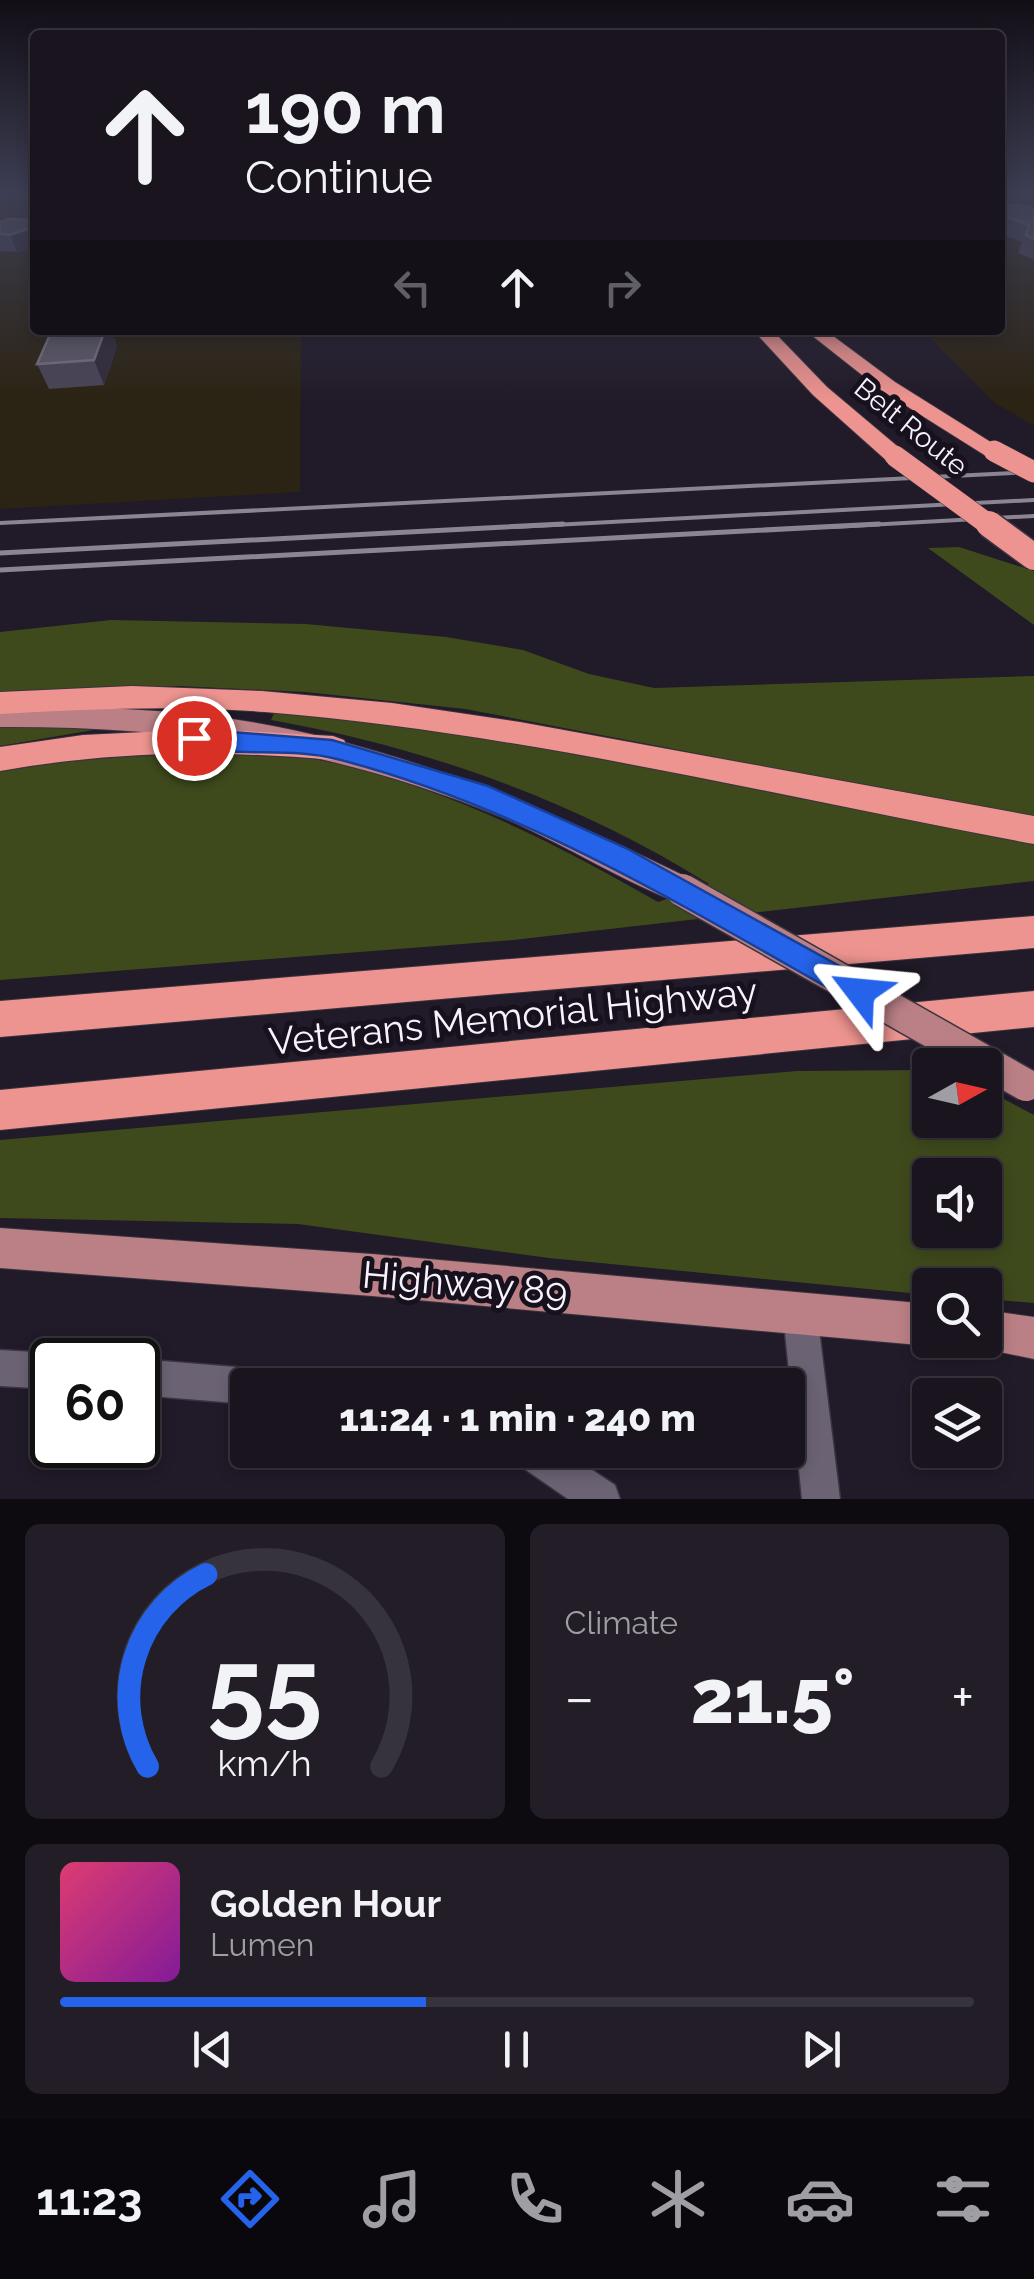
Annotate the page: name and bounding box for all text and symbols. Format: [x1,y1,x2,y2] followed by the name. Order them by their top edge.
[245,67,446,149] text: 190 m
[80,70,210,200] icon: ahead
[245,151,433,204] text: Continue
[385,260,440,315] icon: left
[490,260,545,315] icon: ahead
[595,260,650,315] icon: right
[848,371,974,483] street label: Belt Route
[152,696,237,781] pin
[167,711,222,766] icon: arrive
[808,940,912,1044] position arrow
[267,968,759,1064] street label: Veterans Memorial Highway
[912,1048,1002,1138] north arrow
[912,1048,1002,1468] map controls
[912,1158,1002,1248] button: sound
[360,1252,570,1314] street label: Highway 89
[912,1268,1002,1358] button: search
[30,1338,160,1468] speed limit sign: 60
[912,1378,1002,1468] button: layers
[339,1395,696,1440] text: 11:24 · 1 min · 240 m
[565,1604,678,1641] text: Climate
[207,1626,322,1748] text: 55
[691,1652,855,1741] text: 21.5°
[565,1665,594,1730] text: −
[951,1665,974,1730] text: +
[218,1742,312,1784] text: km/h
[210,1881,441,1926] text: Golden Hour
[210,1926,314,1963] text: Lumen
[185,2022,240,2077] icon: previous
[489,2022,544,2077] icon: pause
[794,2022,849,2077] icon: next
[215,2164,285,2234] icon: directions
[357,2164,427,2234] icon: music
[500,2164,570,2234] icon: phone
[643,2164,713,2234] icon: climate
[785,2164,855,2234] icon: car
[928,2164,998,2234] icon: filters
[36,2173,142,2226] text: 11:23

